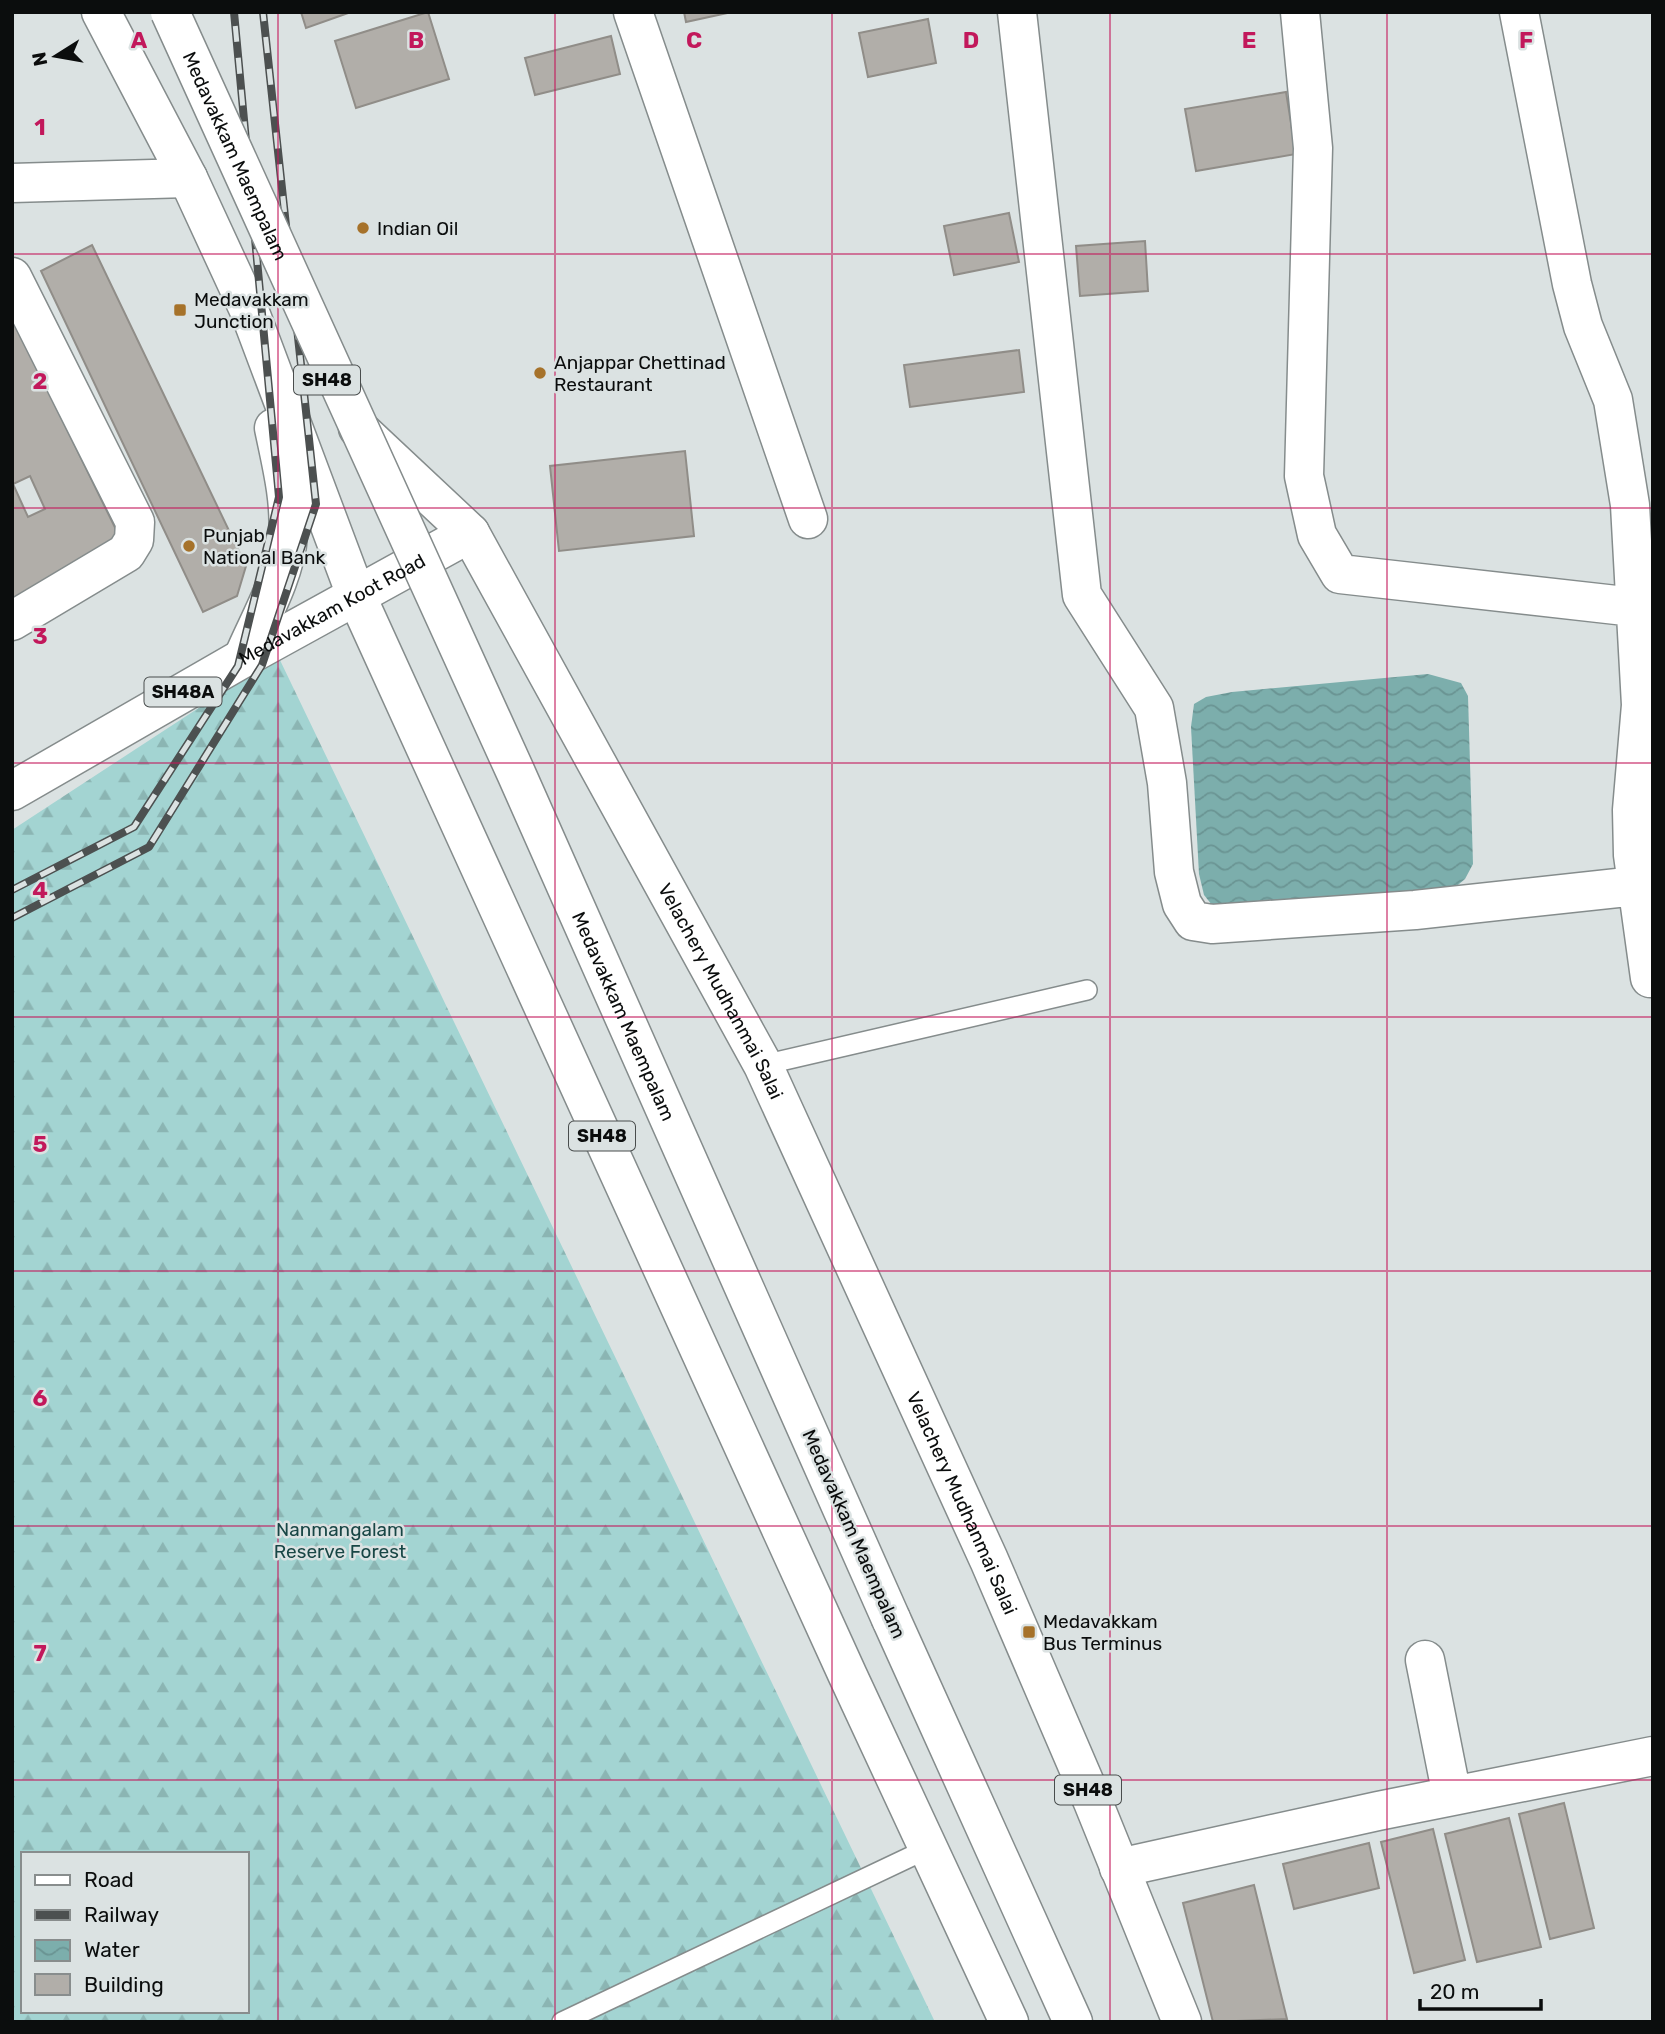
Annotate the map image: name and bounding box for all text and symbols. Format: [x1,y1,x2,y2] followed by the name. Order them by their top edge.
[21,21,91,91] north arrow
[131,26,148,54] text: A
[408,26,424,54] text: B
[686,26,702,54] text: C
[963,26,979,54] text: D
[1242,26,1256,54] text: E
[1519,26,1533,54] text: F
[178,48,293,264] street label: Medavakkam Maempalam
[27,50,52,68] text: N
[34,113,46,141] text: 1
[377,217,458,240] place label: Indian Oil
[355,220,371,236] marker: Indian Oil
[194,288,309,333] place label: Medavakkam Junction
[172,302,188,318] marker: Medavakkam Junction
[554,351,726,396] place label: Anjappar Chettinad Restaurant
[532,365,548,381] marker: Anjappar Chettinad Restaurant
[294,366,360,394] road number: SH48
[33,367,47,395] text: 2
[203,524,326,569] place label: Punjab National Bank
[181,538,197,554] marker: Punjab National Bank
[235,549,429,670] street label: Medavakkam Koot Road
[32,622,48,650] text: 3
[144,678,222,706] road number: SH48A
[32,876,48,904] text: 4
[654,879,788,1103] street label: Velachery Mudhanmai Salai
[567,908,680,1124] street label: Medavakkam Maempalam
[569,1121,635,1150] road number: SH48
[33,1130,48,1158] text: 5
[33,1384,48,1412] text: 6
[902,1388,1022,1618] street label: Velachery Mudhanmai Salai
[797,1426,911,1642] street label: Medavakkam Maempalam
[274,1518,407,1563] park label: Nanmangalam Reserve Forest
[1043,1610,1162,1655] place label: Medavakkam Bus Terminus
[1021,1624,1037,1640] marker: Medavakkam Bus Terminus
[33,1639,47,1667] text: 7
[1055,1776,1121,1804] road number: SH48
[21,1852,248,2013] legend
[84,1867,134,1892] text: Road
[84,1902,159,1927] text: Railway
[84,1937,140,1962] text: Water
[1420,1968,1541,2012] scale bar
[84,1972,164,1997] text: Building
[1430,1979,1479,2004] text: 20 m

